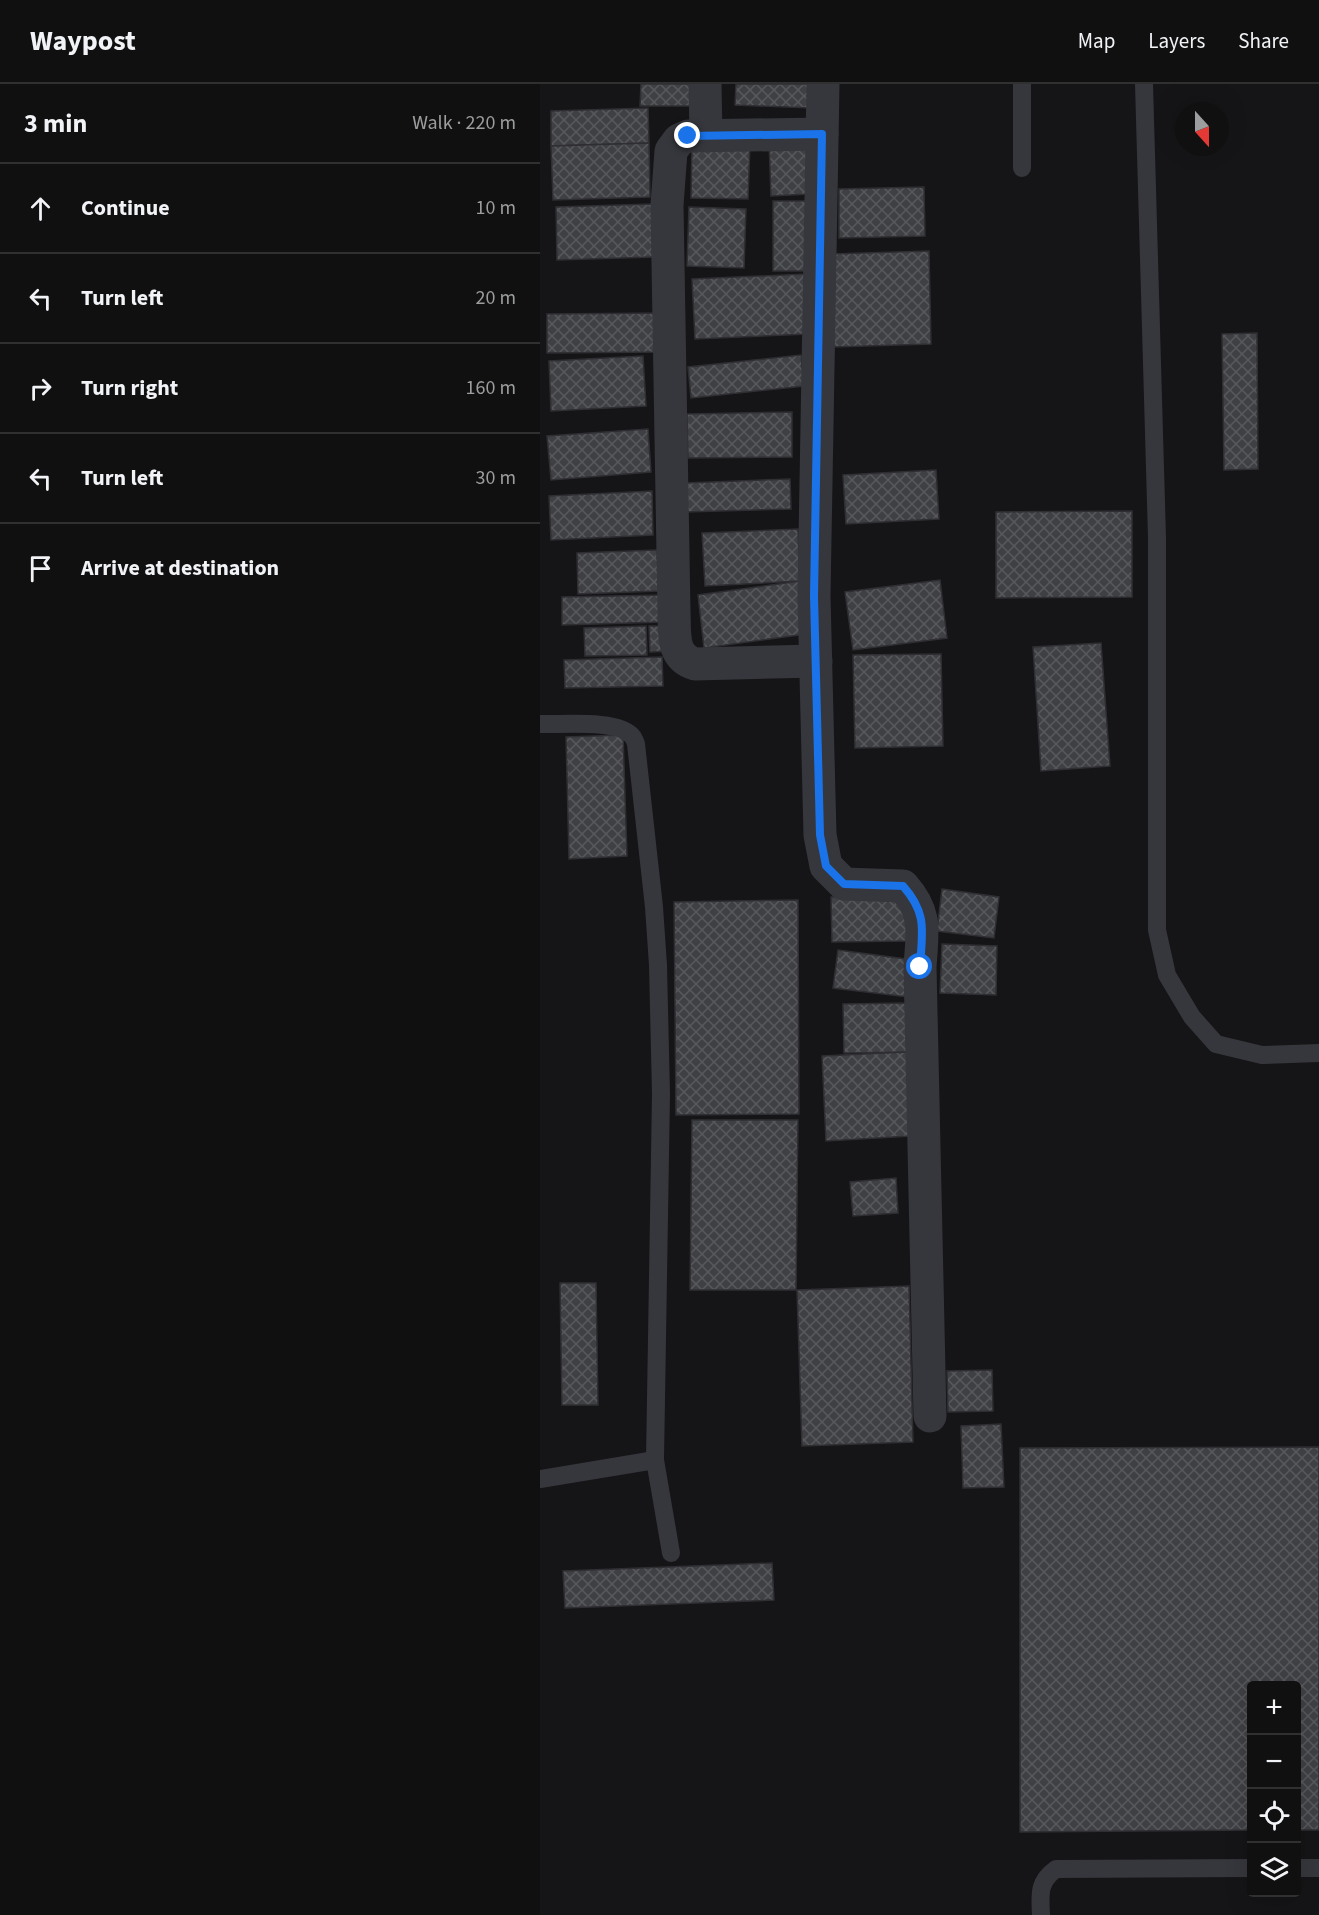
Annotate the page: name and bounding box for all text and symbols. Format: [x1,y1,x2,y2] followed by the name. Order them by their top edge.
[30,21,136,61] text: Waypost
[1078,26,1115,56] text: Map
[1148,26,1205,56] text: Layers
[1238,26,1289,56] text: Share
[1175,102,1229,156] north arrow
[24,105,87,142] text: 3 min
[412,109,516,137] text: Walk · 220 m
[674,122,700,148] route end
[24,192,57,225] icon: ahead
[81,192,170,224] text: Continue
[476,194,516,222] text: 10 m
[24,282,57,315] icon: left
[81,282,163,314] text: Turn left
[476,284,516,312] text: 20 m
[24,372,57,405] icon: right
[81,372,178,404] text: Turn right
[466,374,516,402] text: 160 m
[24,462,57,495] icon: left
[81,462,163,494] text: Turn left
[476,464,516,492] text: 30 m
[24,552,57,585] icon: arrive
[81,552,279,584] text: Arrive at destination
[906,953,932,979] route start
[1247,1681,1301,1897] map controls
[1247,1681,1301,1735] button: +
[1247,1735,1301,1789] button: −
[1247,1789,1301,1843] button: locate
[1247,1843,1301,1897] button: layers

